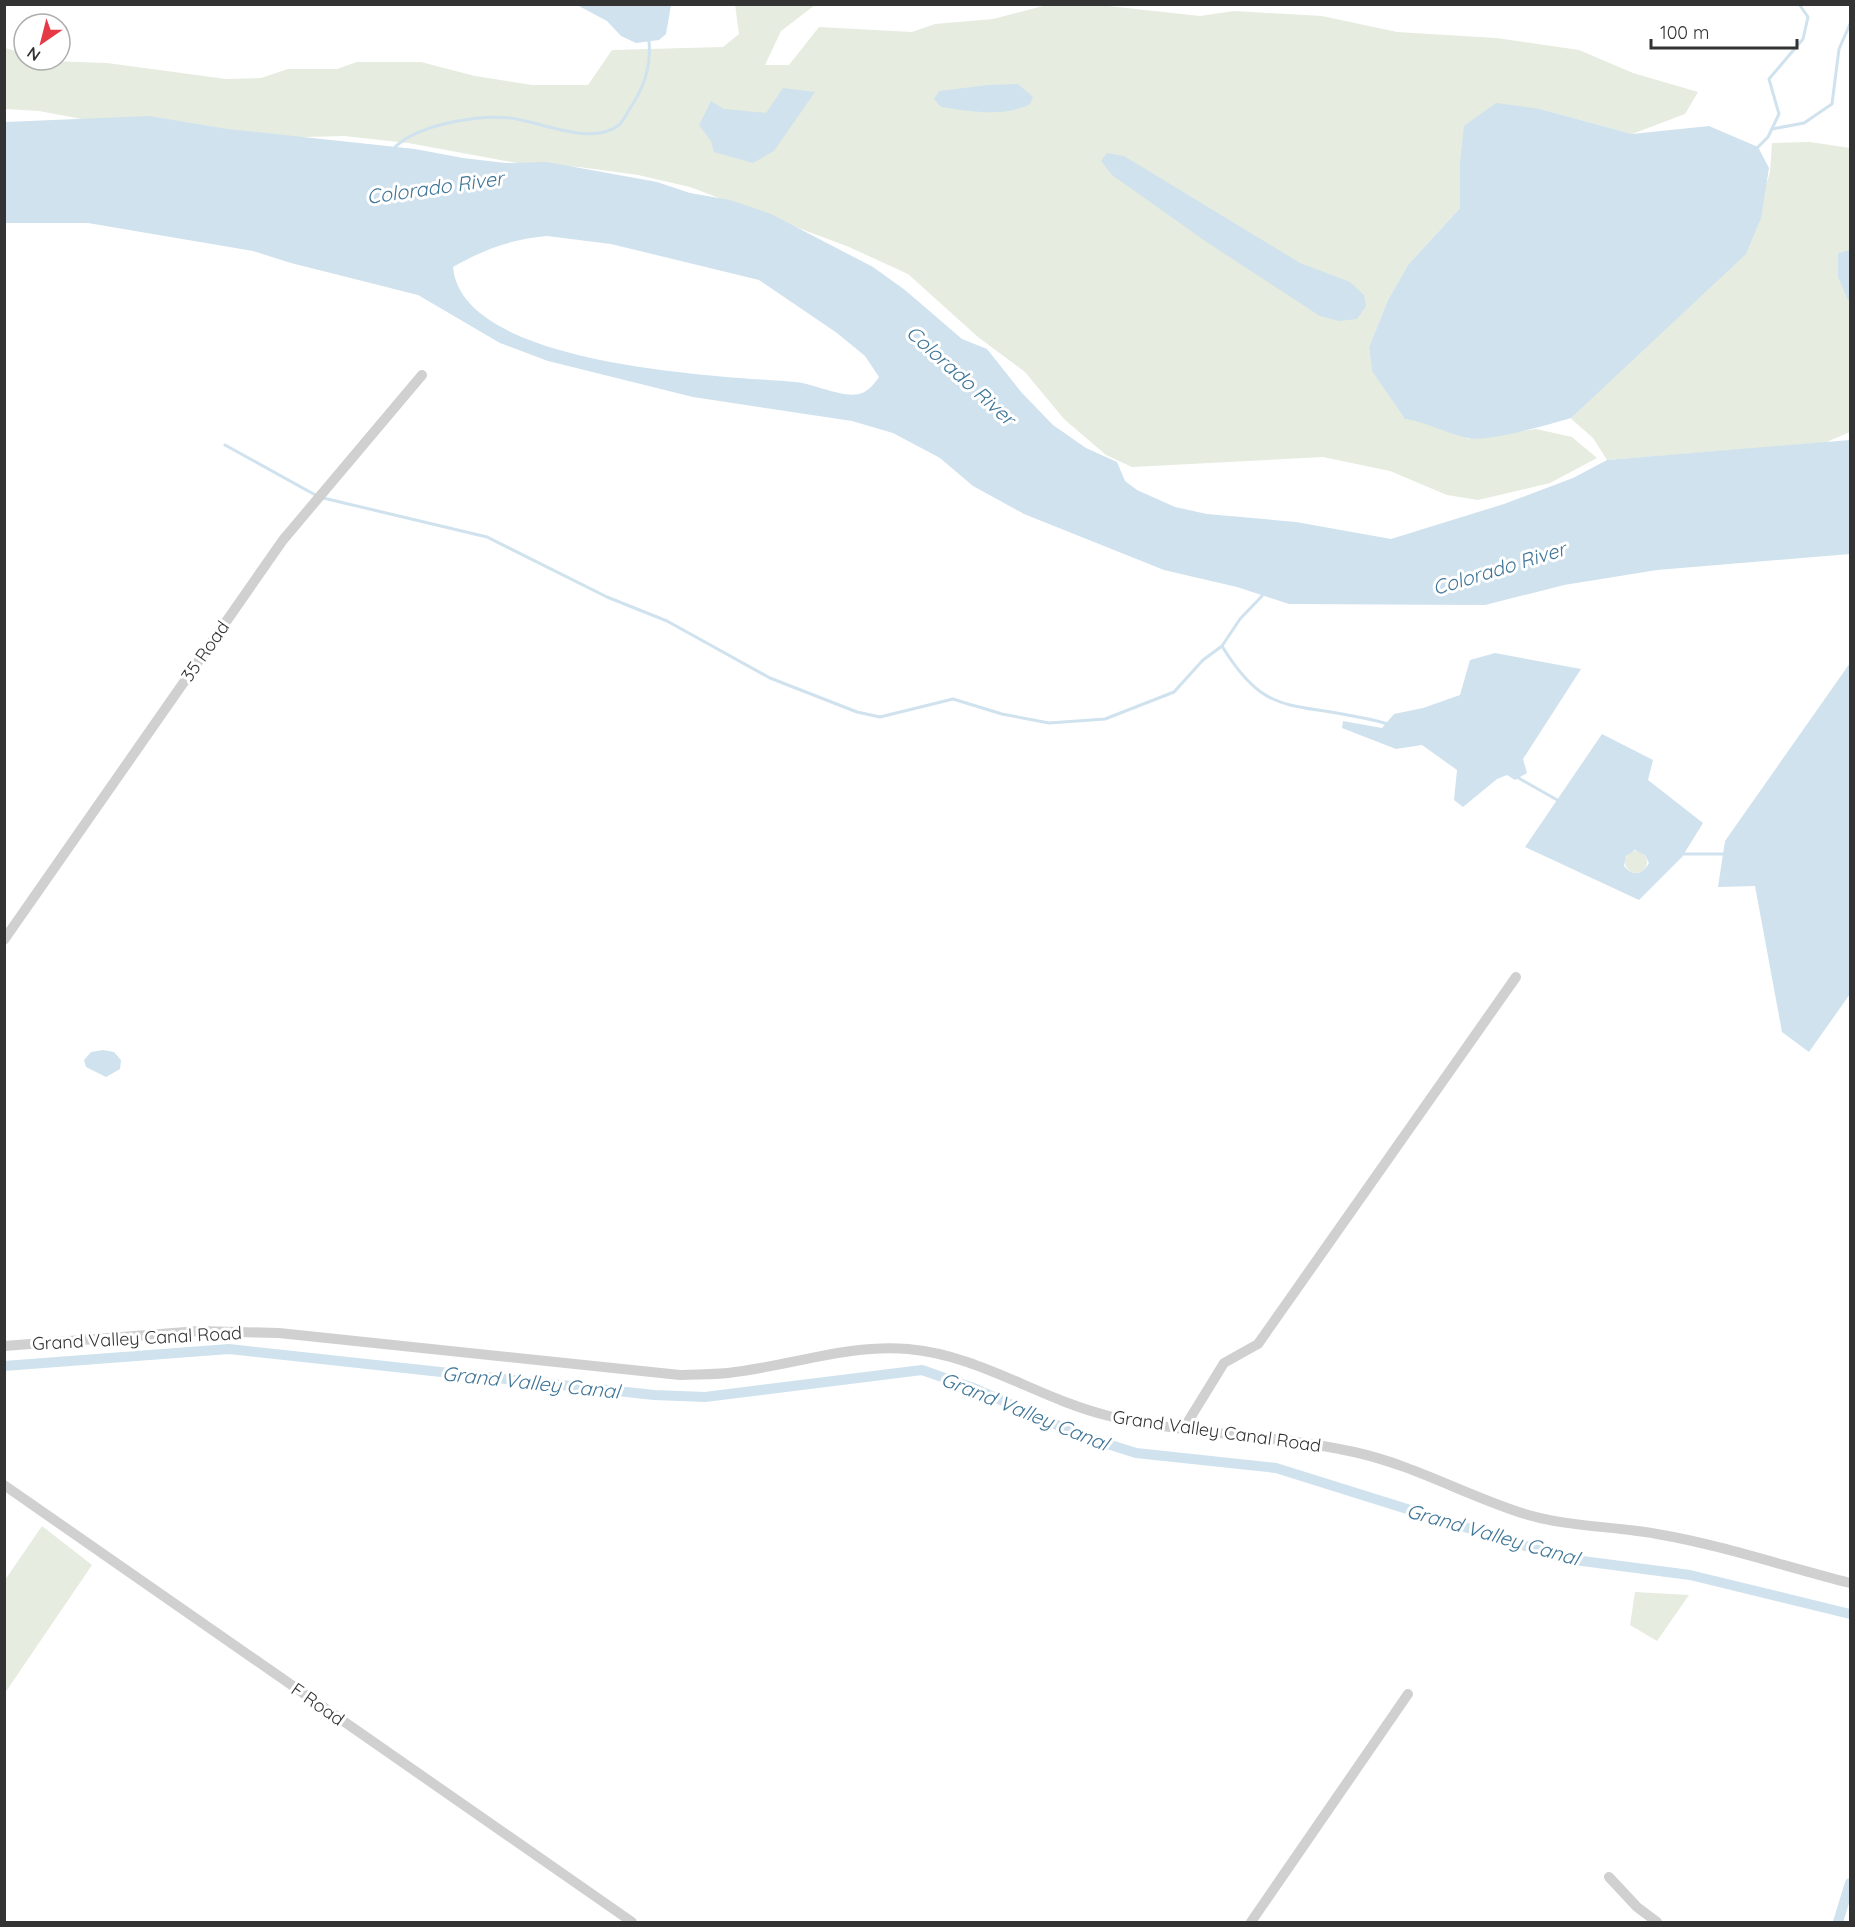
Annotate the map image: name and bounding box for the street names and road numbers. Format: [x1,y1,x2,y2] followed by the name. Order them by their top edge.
[176,616,234,686] street label: 35 Road
[32,1321,242,1355] street label: Grand Valley Canal Road
[1111,1405,1323,1457] street label: Grand Valley Canal Road
[287,1677,349,1731] street label: F Road

